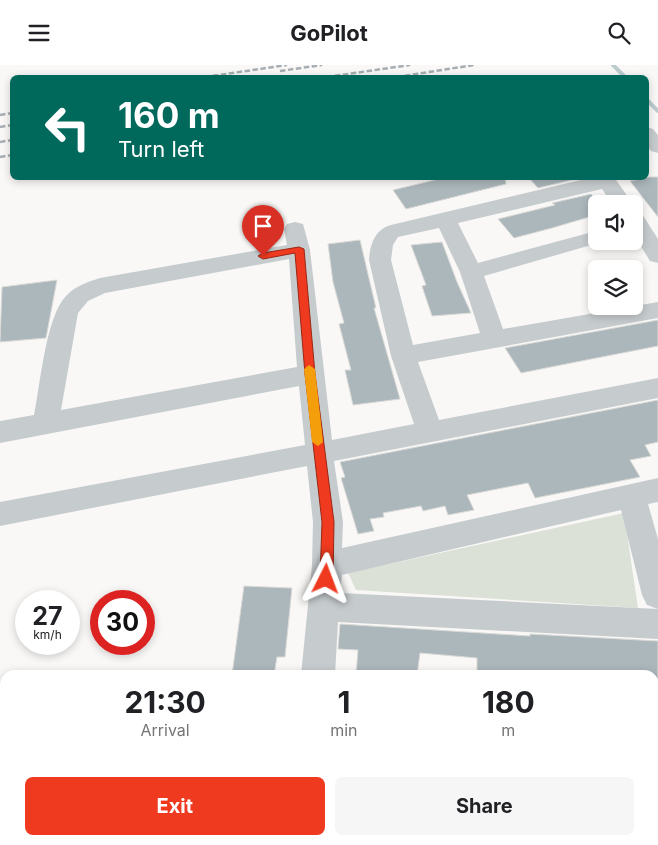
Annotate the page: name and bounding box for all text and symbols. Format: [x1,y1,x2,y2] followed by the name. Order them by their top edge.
[25,19,53,47] icon: menu
[605,19,633,47] icon: search
[290,20,368,46] text: GoPilot
[118,94,220,136] text: 160 m
[35,95,100,160] icon: left
[118,136,204,162] text: Turn left
[588,195,643,315] map controls
[588,195,643,250] button: sound
[242,205,284,256] pin
[249,212,277,240] icon: arrive
[588,260,643,315] button: layers
[299,552,351,604] position arrow
[90,590,155,655] speed limit sign: 30
[32,601,63,631] text: 27
[33,627,62,642] text: km/h
[124,684,206,720] text: 21:30
[337,684,350,720] text: 1
[482,684,535,720] text: 180
[140,720,190,740] text: Arrival
[330,720,358,740] text: min
[501,720,515,740] text: m
[25,777,325,835] button: Exit
[335,777,634,835] button: Share

